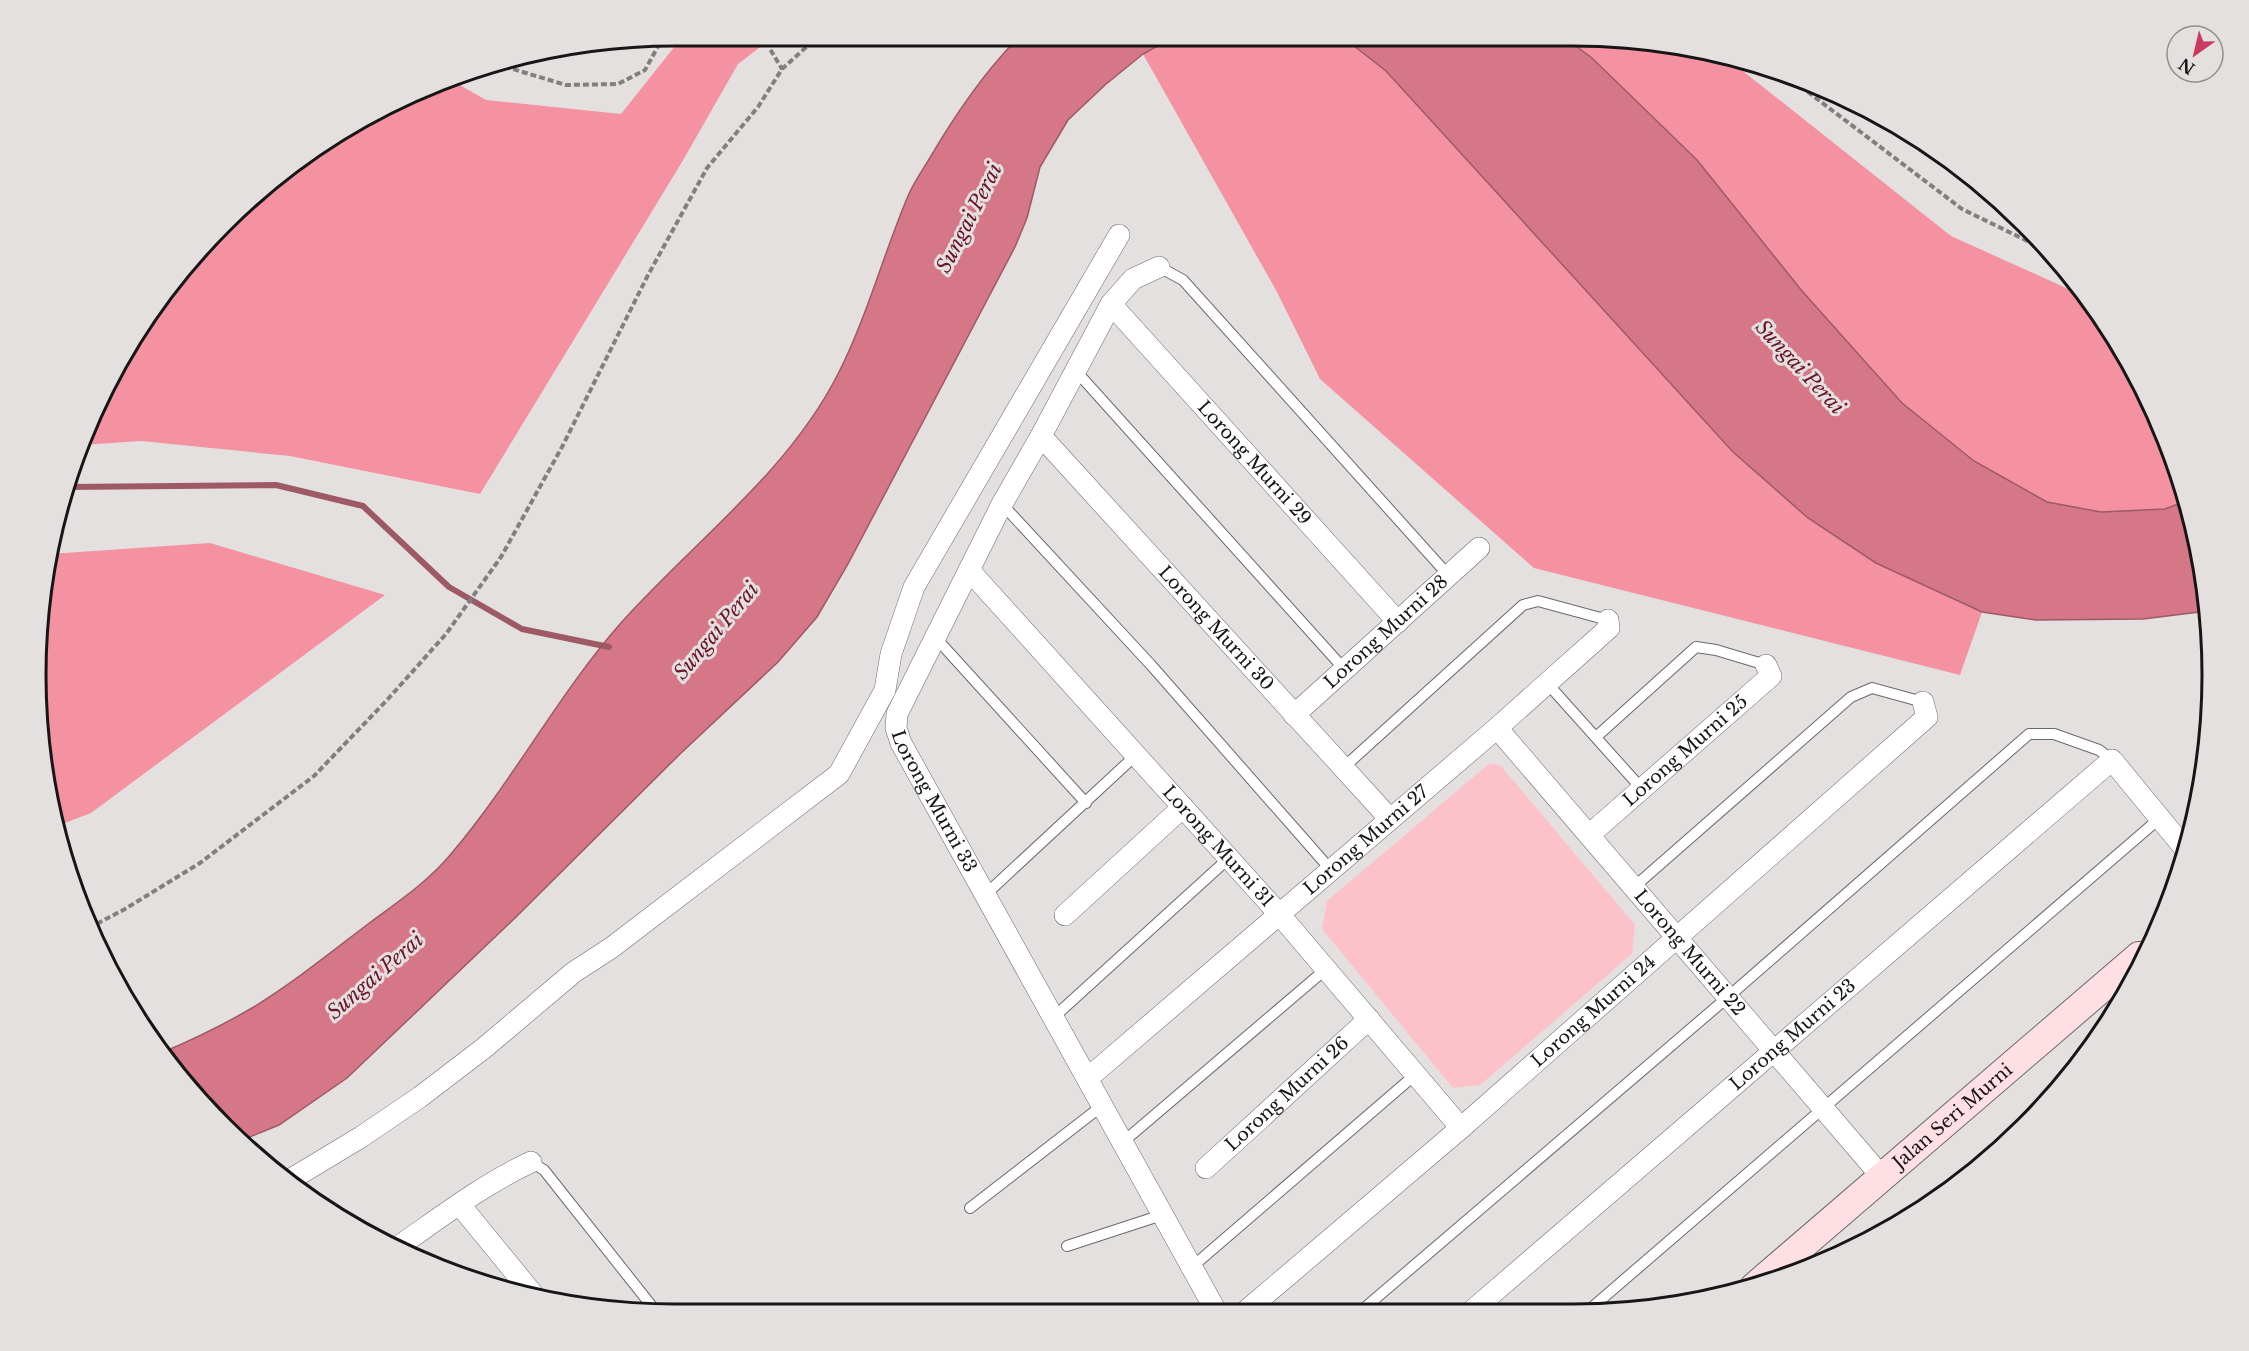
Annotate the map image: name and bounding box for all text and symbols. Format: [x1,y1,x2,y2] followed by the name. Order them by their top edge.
[2165,24,2225,84] north arrow
[2175,54,2198,79] text: N
[931,159,1007,277] water label: Sungai Perai
[1750,315,1850,419] water label: Sungai Perai
[1193,396,1316,529] street label: Lorong Murni 29
[1154,561,1278,695] street label: Lorong Murni 30
[1320,571,1452,693] street label: Lorong Murni 28
[668,577,764,684] water label: Sungai Perai
[1619,690,1752,811] street label: Lorong Murni 25
[886,727,982,876] street label: Lorong Murni 33
[1299,780,1434,899] street label: Lorong Murni 27
[1158,781,1278,912] street label: Lorong Murni 31
[1630,885,1750,1020] street label: Lorong Murni 22
[322,928,428,1024] water label: Sungai Perai
[1527,950,1660,1072] street label: Lorong Murni 24
[1725,974,1860,1095] street label: Lorong Murni 23
[1221,1032,1353,1156] street label: Lorong Murni 26
[1887,1059,2017,1175] street label: Jalan Seri Murni

